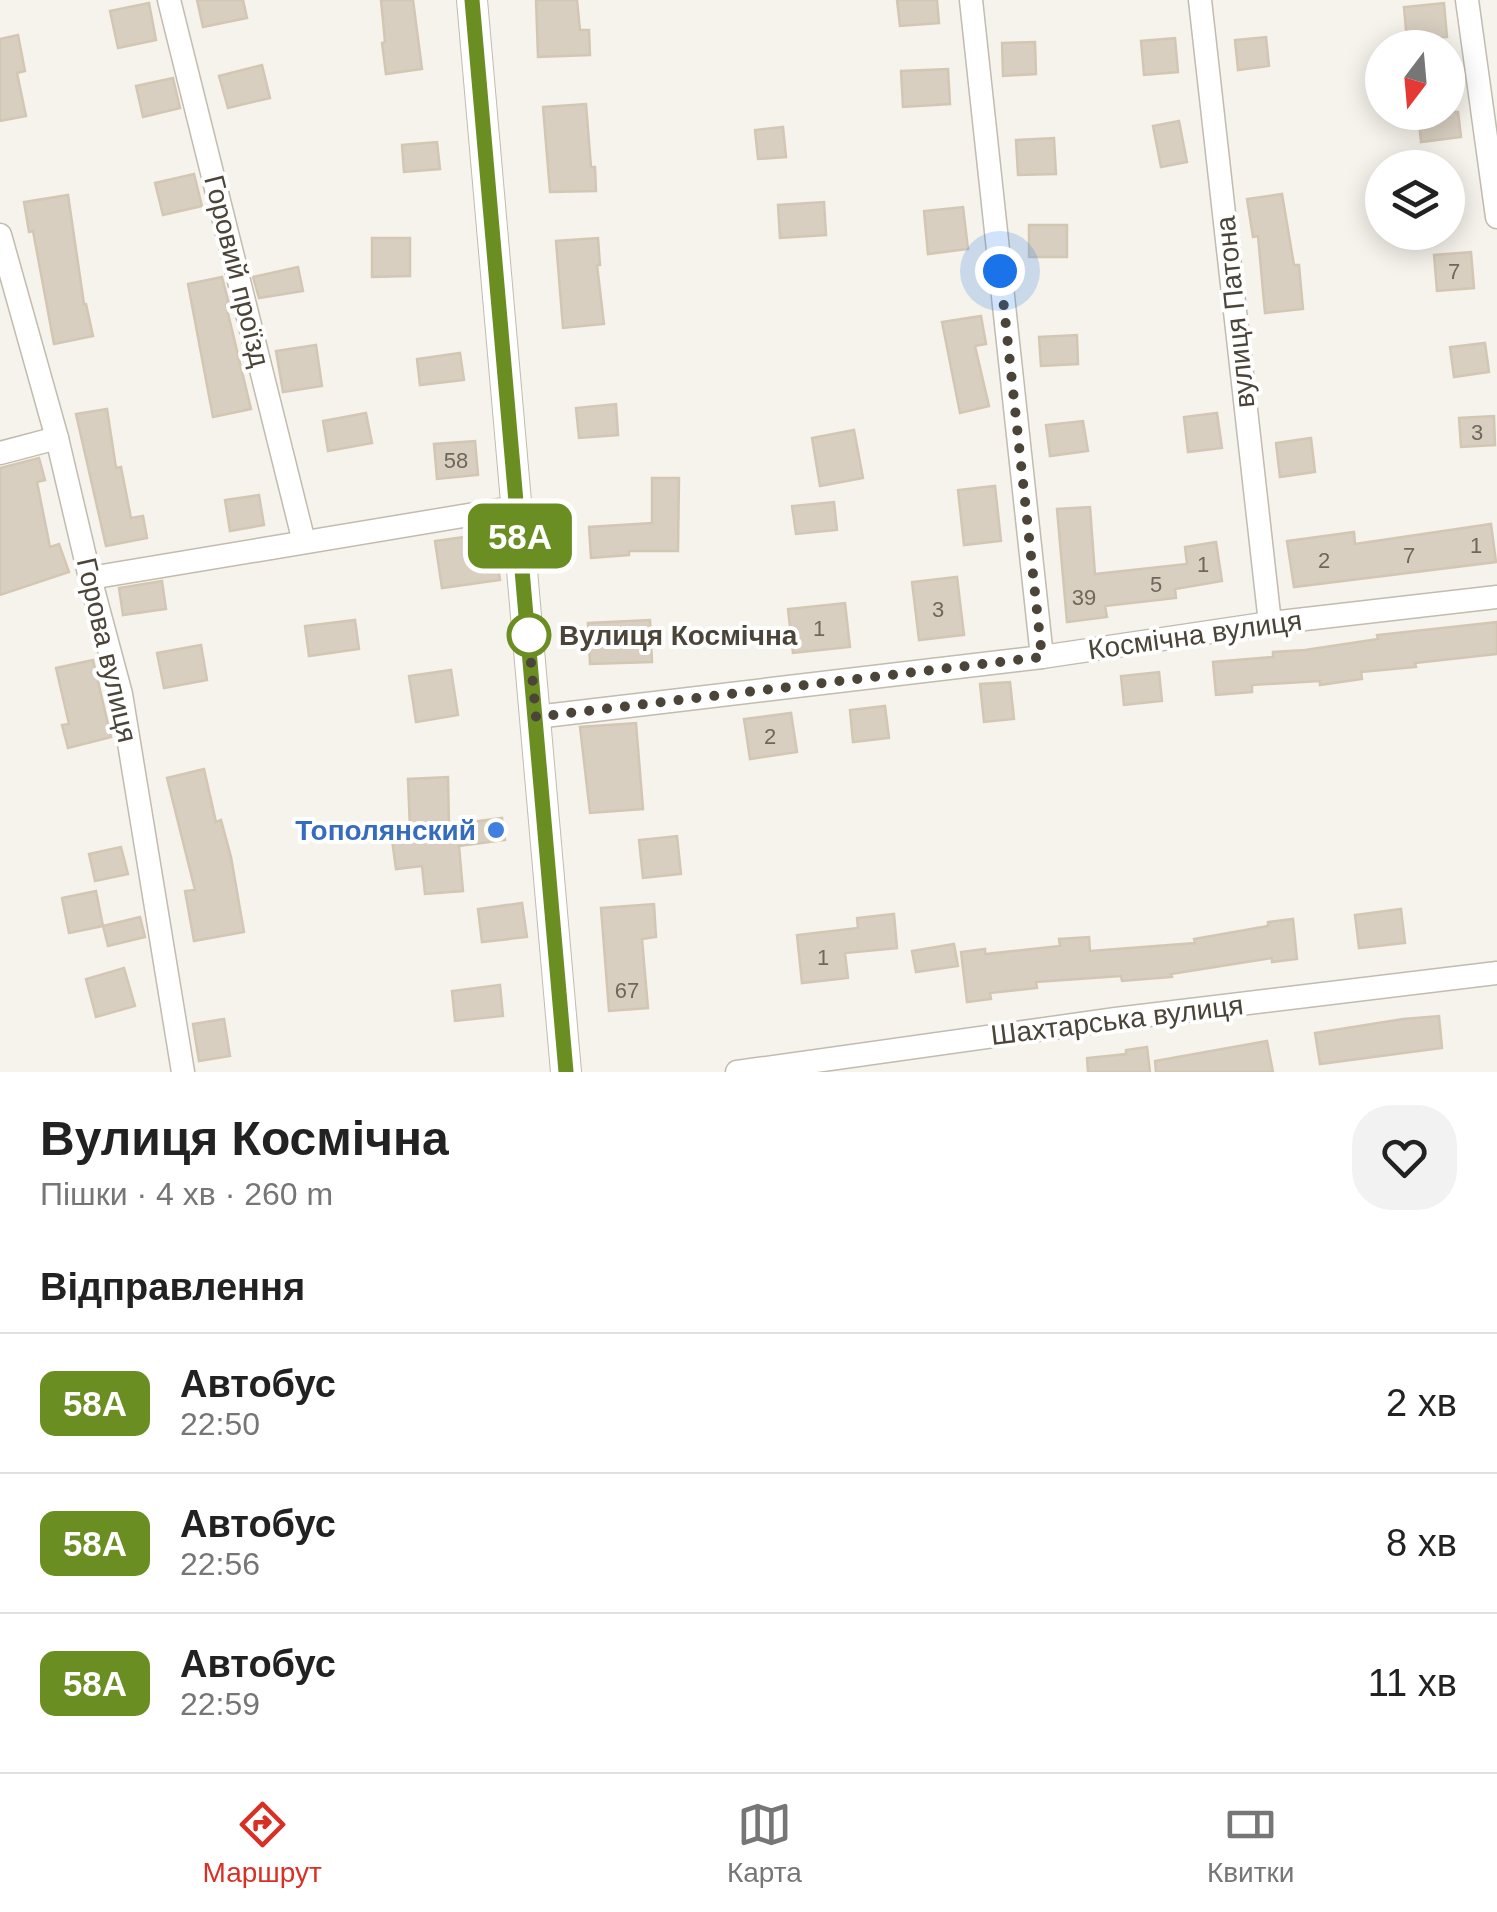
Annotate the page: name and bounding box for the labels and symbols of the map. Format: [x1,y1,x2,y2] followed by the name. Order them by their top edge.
[1365,30,1465,130] north arrow
[198,172,276,370] street label: Горовий проїзд
[1209,214,1260,409] street label: вулиця Патона
[975,246,1025,296] your location
[1448,259,1460,284] house number: 7
[1471,420,1483,445] house number: 3
[444,448,468,473] house number: 58
[462,504,578,568] line badge: 58А
[1470,533,1482,558] house number: 1
[1403,543,1415,568] house number: 7
[1318,548,1330,573] house number: 2
[1197,552,1209,577] house number: 1
[71,555,143,745] street label: Горова вулиця
[1150,572,1162,597] house number: 5
[1072,585,1096,610] house number: 39
[932,597,944,622] house number: 3
[1086,605,1304,665] street label: Космічна вулиця
[508,614,550,656] marker: Вулиця Космічна
[813,616,825,641] house number: 1
[559,620,798,651] place label: Вулиця Космічна
[764,724,776,749] house number: 2
[295,815,476,846] place label: Тополянский
[485,819,507,841] marker: Тополянский
[817,945,829,970] house number: 1
[615,978,639,1003] house number: 67
[989,989,1245,1051] street label: Шахтарська вулиця

